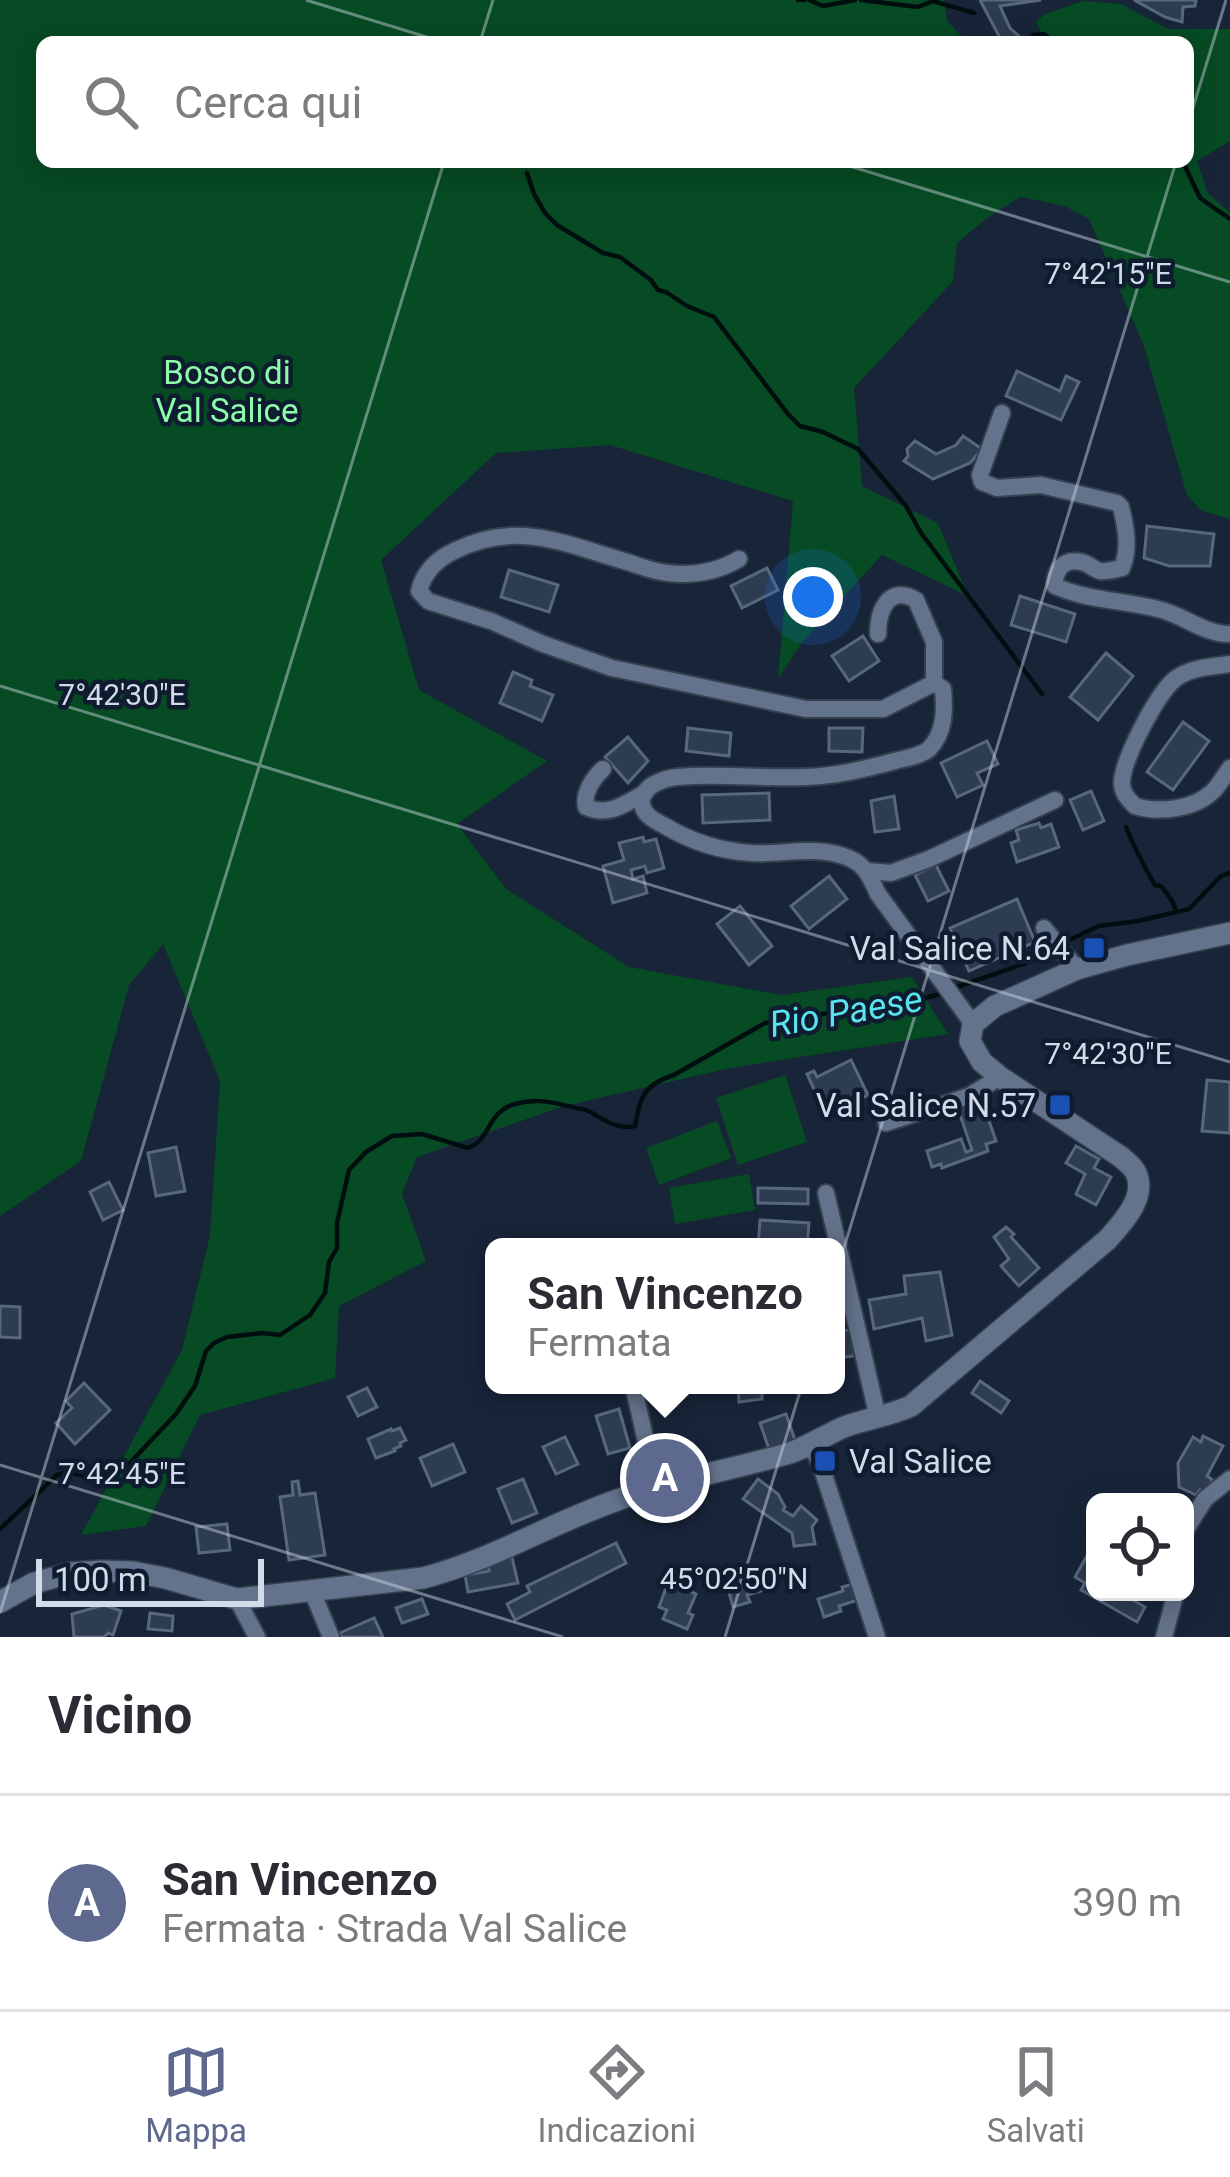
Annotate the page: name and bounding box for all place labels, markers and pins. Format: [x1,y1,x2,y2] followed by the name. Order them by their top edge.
[850,929,1070,968] place label: Val Salice N.64
[1081,935,1107,961] marker: Val Salice N.64
[816,1086,1036,1125] place label: Val Salice N.57
[1047,1092,1073,1118] marker: Val Salice N.57
[626,1433,704,1523] pin: A
[849,1442,992,1481] place label: Val Salice
[812,1448,838,1474] marker: Val Salice

